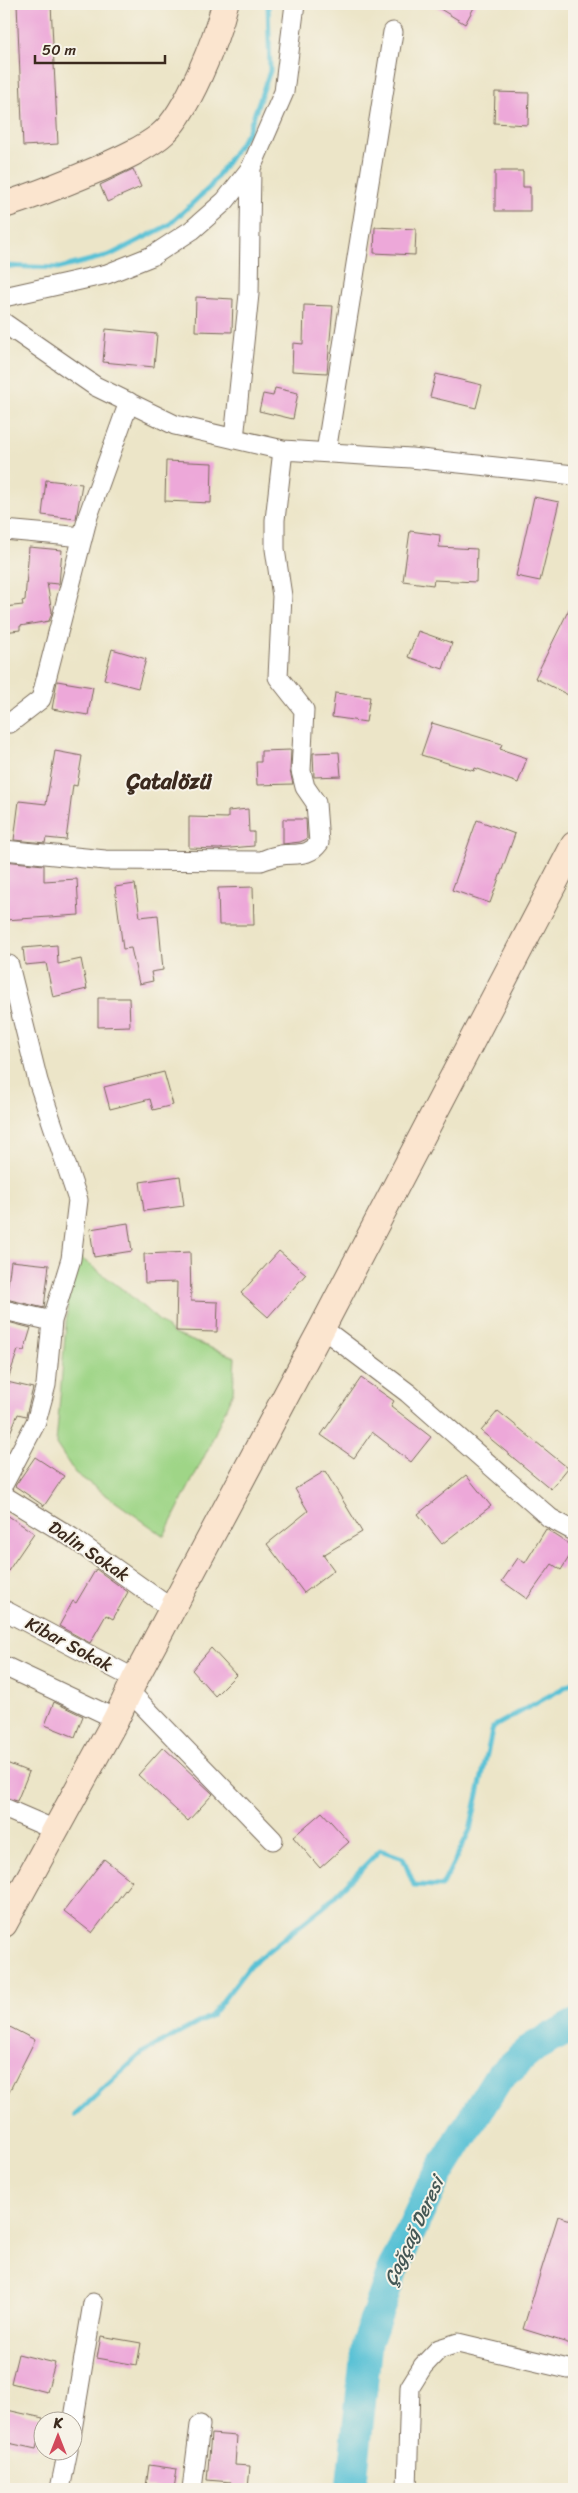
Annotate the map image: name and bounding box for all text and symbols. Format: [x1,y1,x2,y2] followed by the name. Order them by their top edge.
[35,32,165,64] scale bar
[42,37,77,63] text: 50 m
[125,762,213,801] district label: Çatalözü
[42,1512,137,1590] street label: Dalin Sokak
[19,1608,119,1681] street label: Kibar Sokak
[374,2168,455,2291] water label: Çağçağ Deresi
[32,2410,82,2460] north arrow
[53,2411,64,2436] text: K

